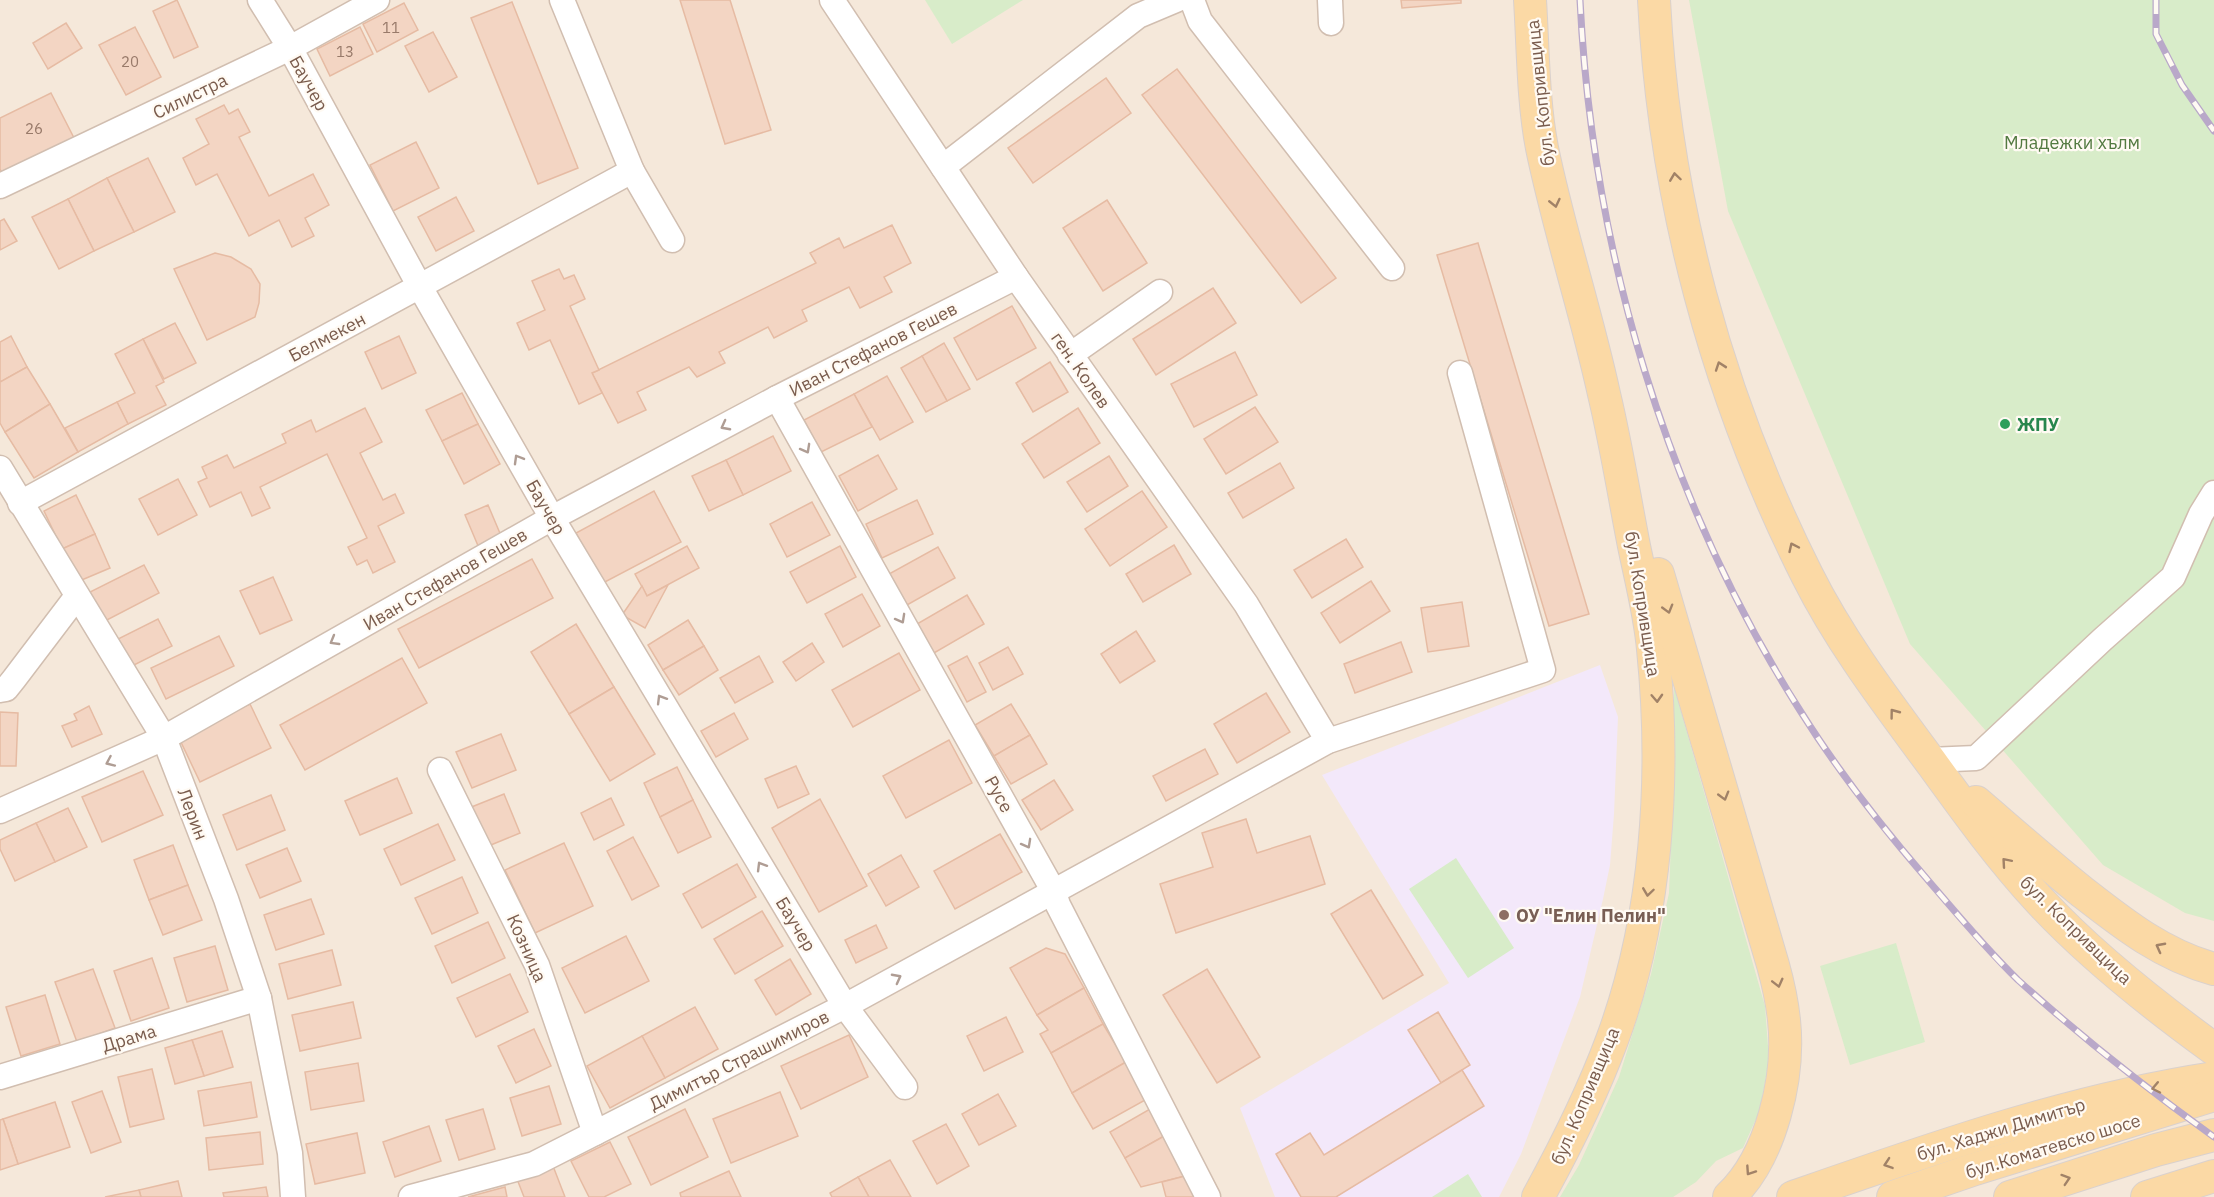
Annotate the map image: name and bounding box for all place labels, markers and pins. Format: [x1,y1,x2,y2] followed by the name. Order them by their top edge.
[2017,413,2060,436] place label: ЖПУ
[1998,417,2012,431] marker: ЖПУ
[1516,904,1666,927] place label: ОУ "Елин Пелин"
[1497,908,1511,922] marker: ОУ "Елин Пелин"

